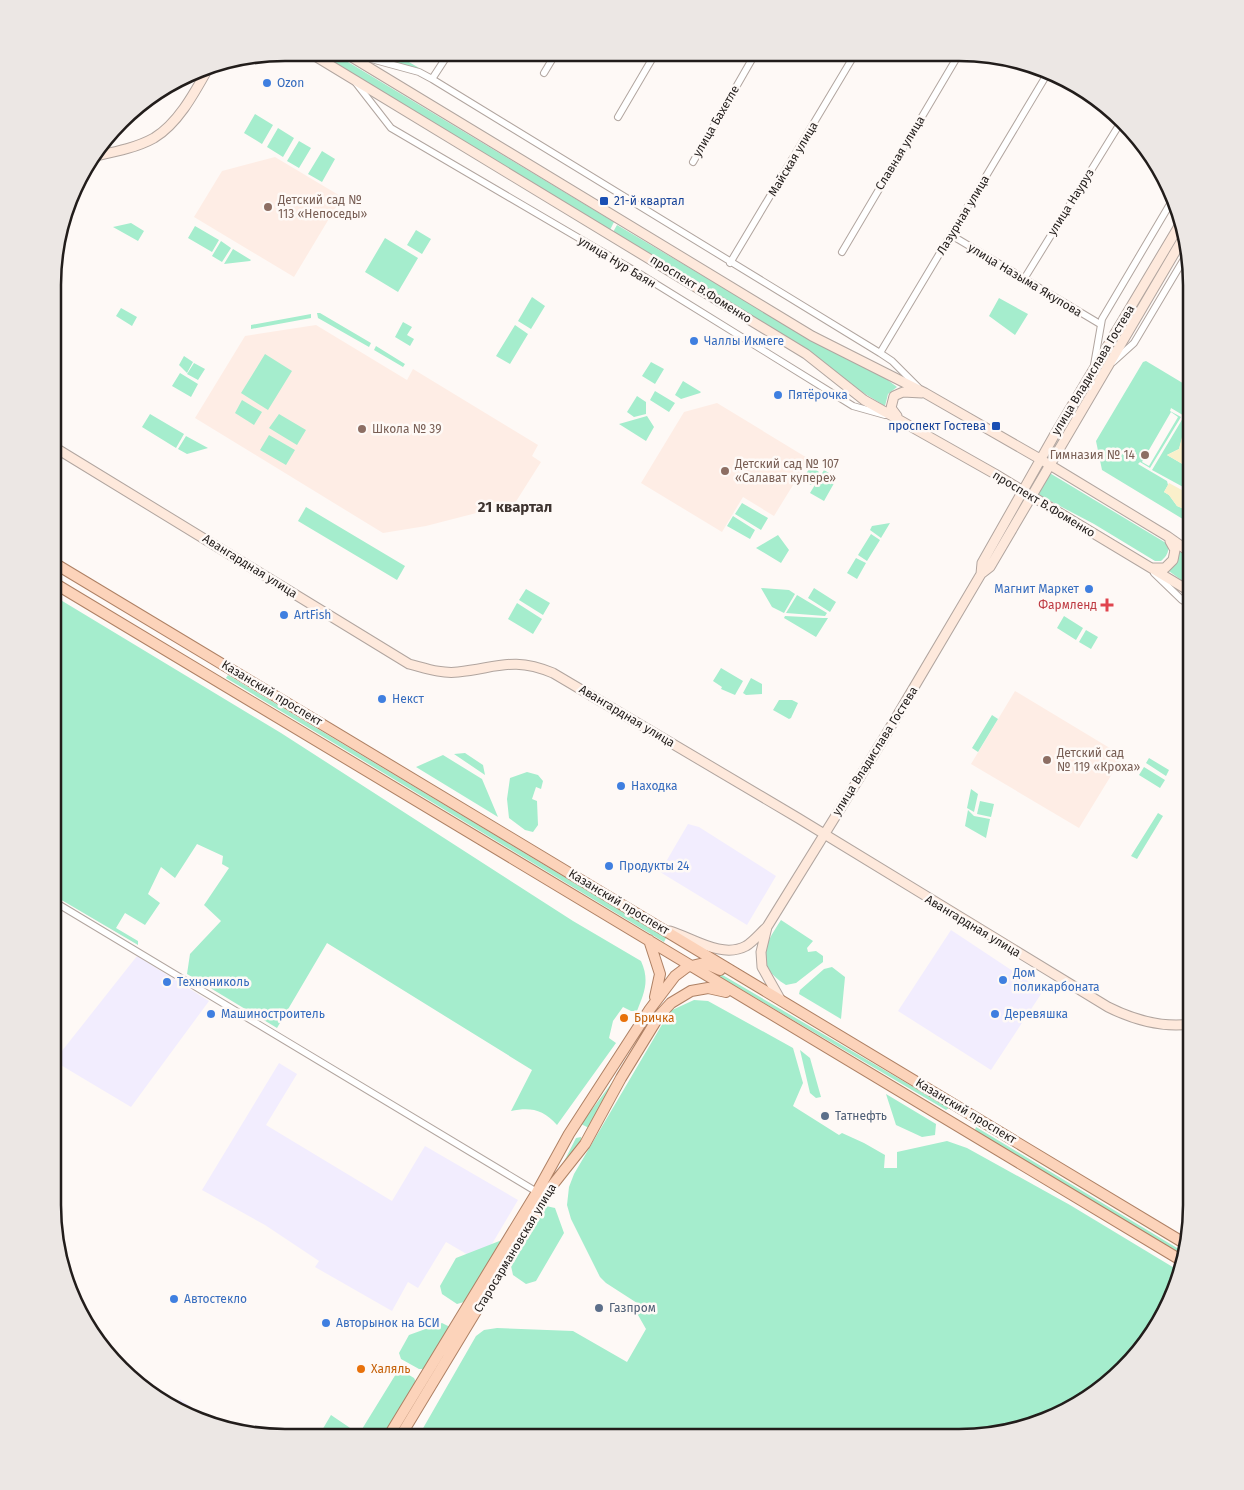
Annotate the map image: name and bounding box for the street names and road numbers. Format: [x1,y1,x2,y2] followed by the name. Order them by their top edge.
[690,83,742,159] street label: улица Бахетле
[872,113,928,193] street label: Славная улица
[765,119,821,199] street label: Майская улица
[1045,166,1097,238] street label: улица Науруз
[934,173,992,257] street label: Лазурная улица
[576,233,658,291] street label: улица Нур Баян
[965,240,1085,320] street label: улица Назыма Якупова
[648,252,754,326] street label: проспект В.Фоменко
[1049,302,1137,438] street label: улица Владислава Гостева
[990,468,1098,540] street label: проспект В.Фоменко
[200,531,300,601] street label: Авангардная улица
[219,657,325,729] street label: Казанский проспект
[577,682,677,750] street label: Авангардная улица
[830,684,920,818] street label: улица Владислава Гостева
[566,866,672,938] street label: Казанский проспект
[923,892,1023,960] street label: Авангардная улица
[913,1075,1019,1147] street label: Казанский проспект
[471,1181,559,1315] street label: Старосармановская улица

